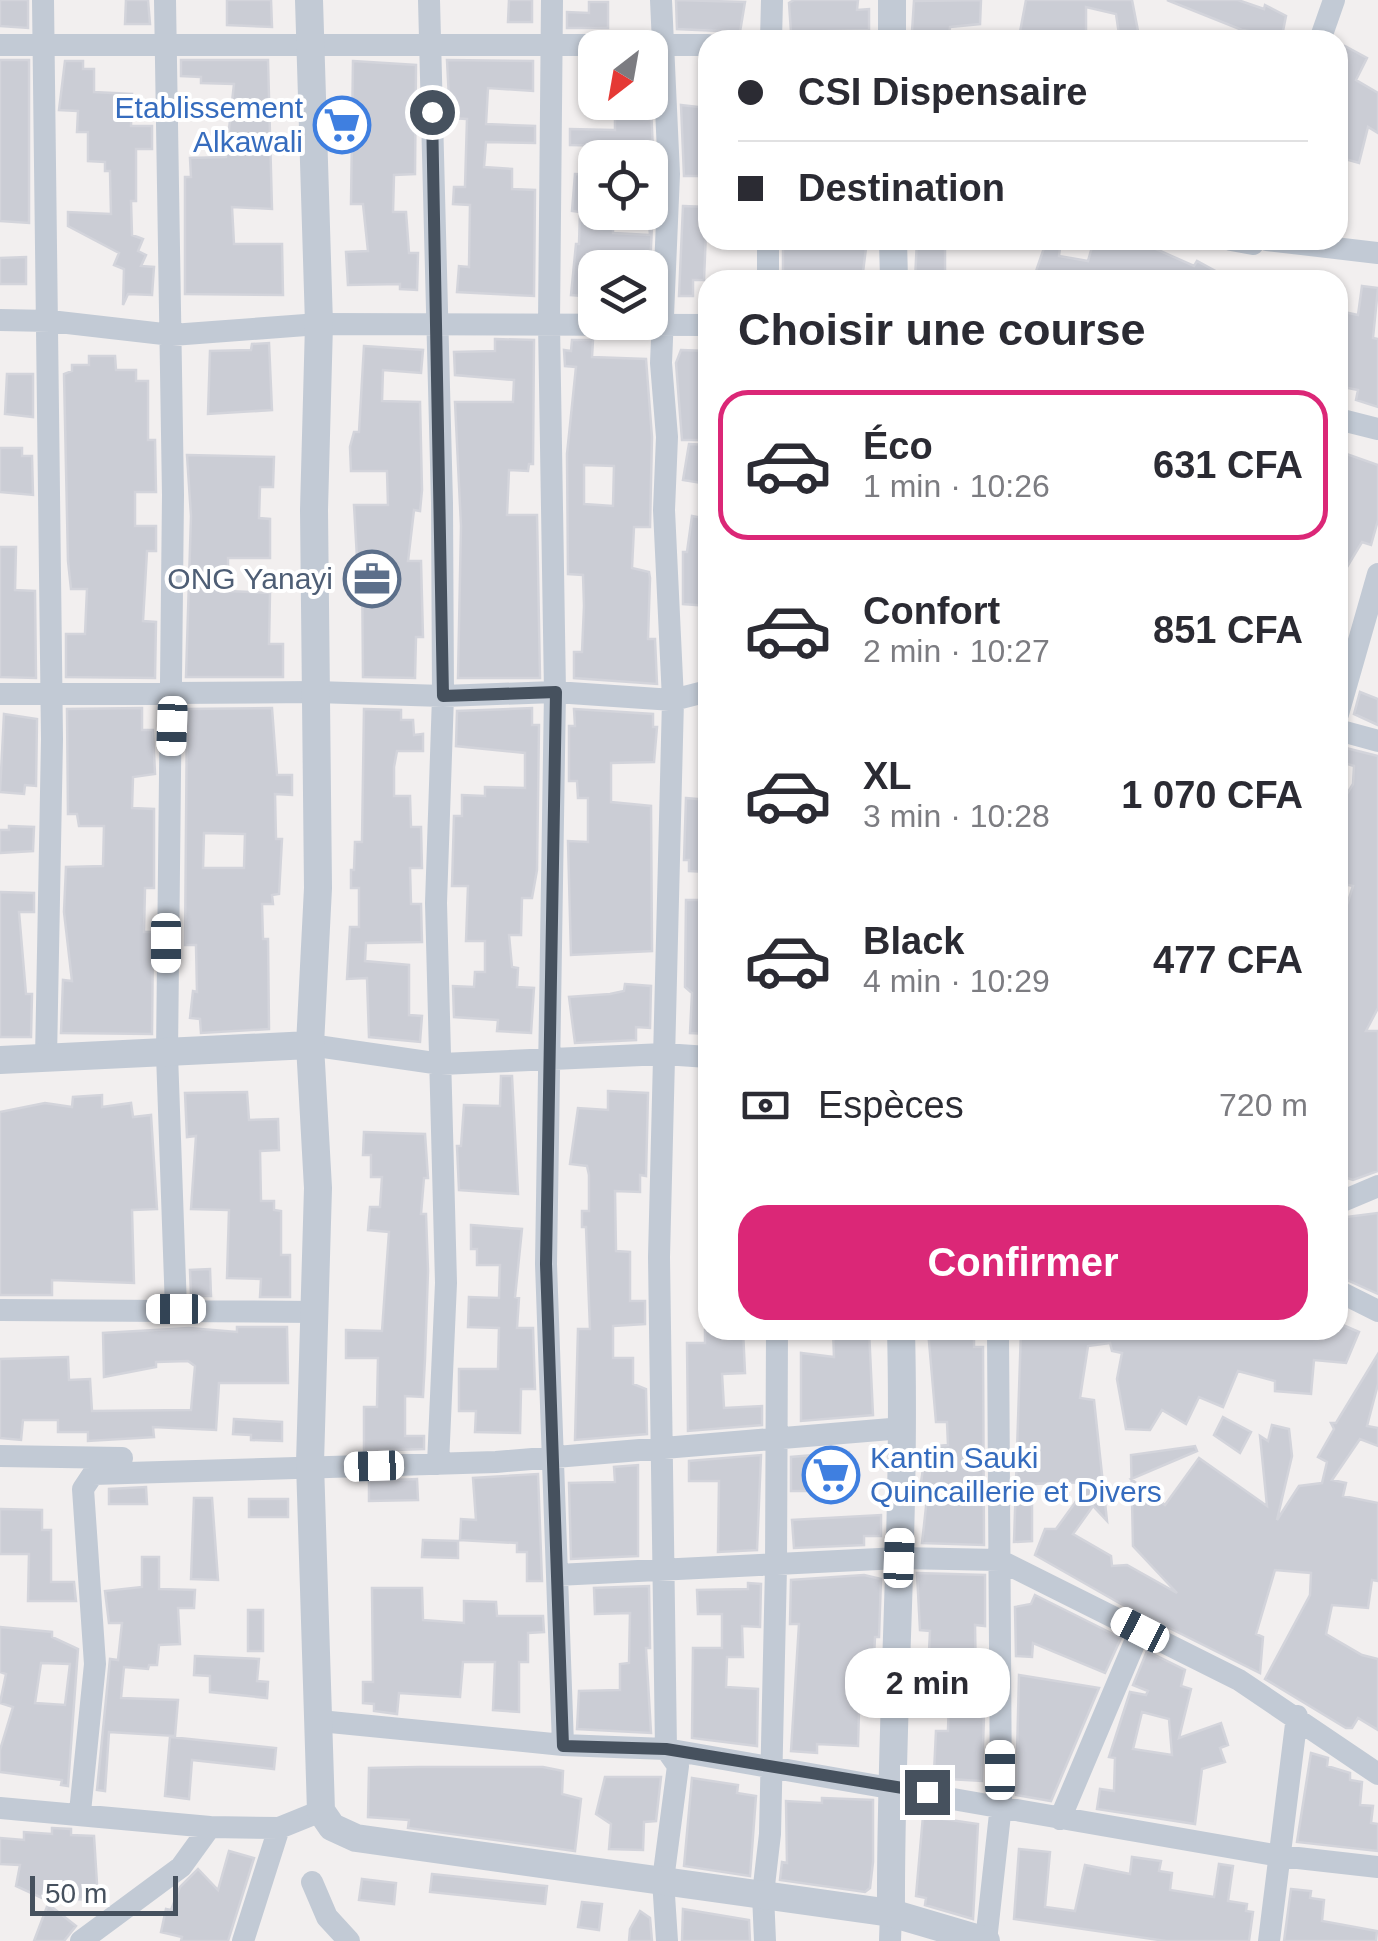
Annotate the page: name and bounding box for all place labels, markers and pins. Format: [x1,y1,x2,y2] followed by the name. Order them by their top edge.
[115,91,304,158] place label: Etablissement Alkawali
[312,95,372,155] supermarket icon: Etablissement Alkawali
[342,549,402,609] office icon: ONG Yanayi
[167,562,333,595] place label: ONG Yanayi
[870,1441,1162,1508] place label: Kantin Sauki Quincaillerie et Divers
[801,1445,861,1505] supermarket icon: Kantin Sauki Quincaillerie et Divers

